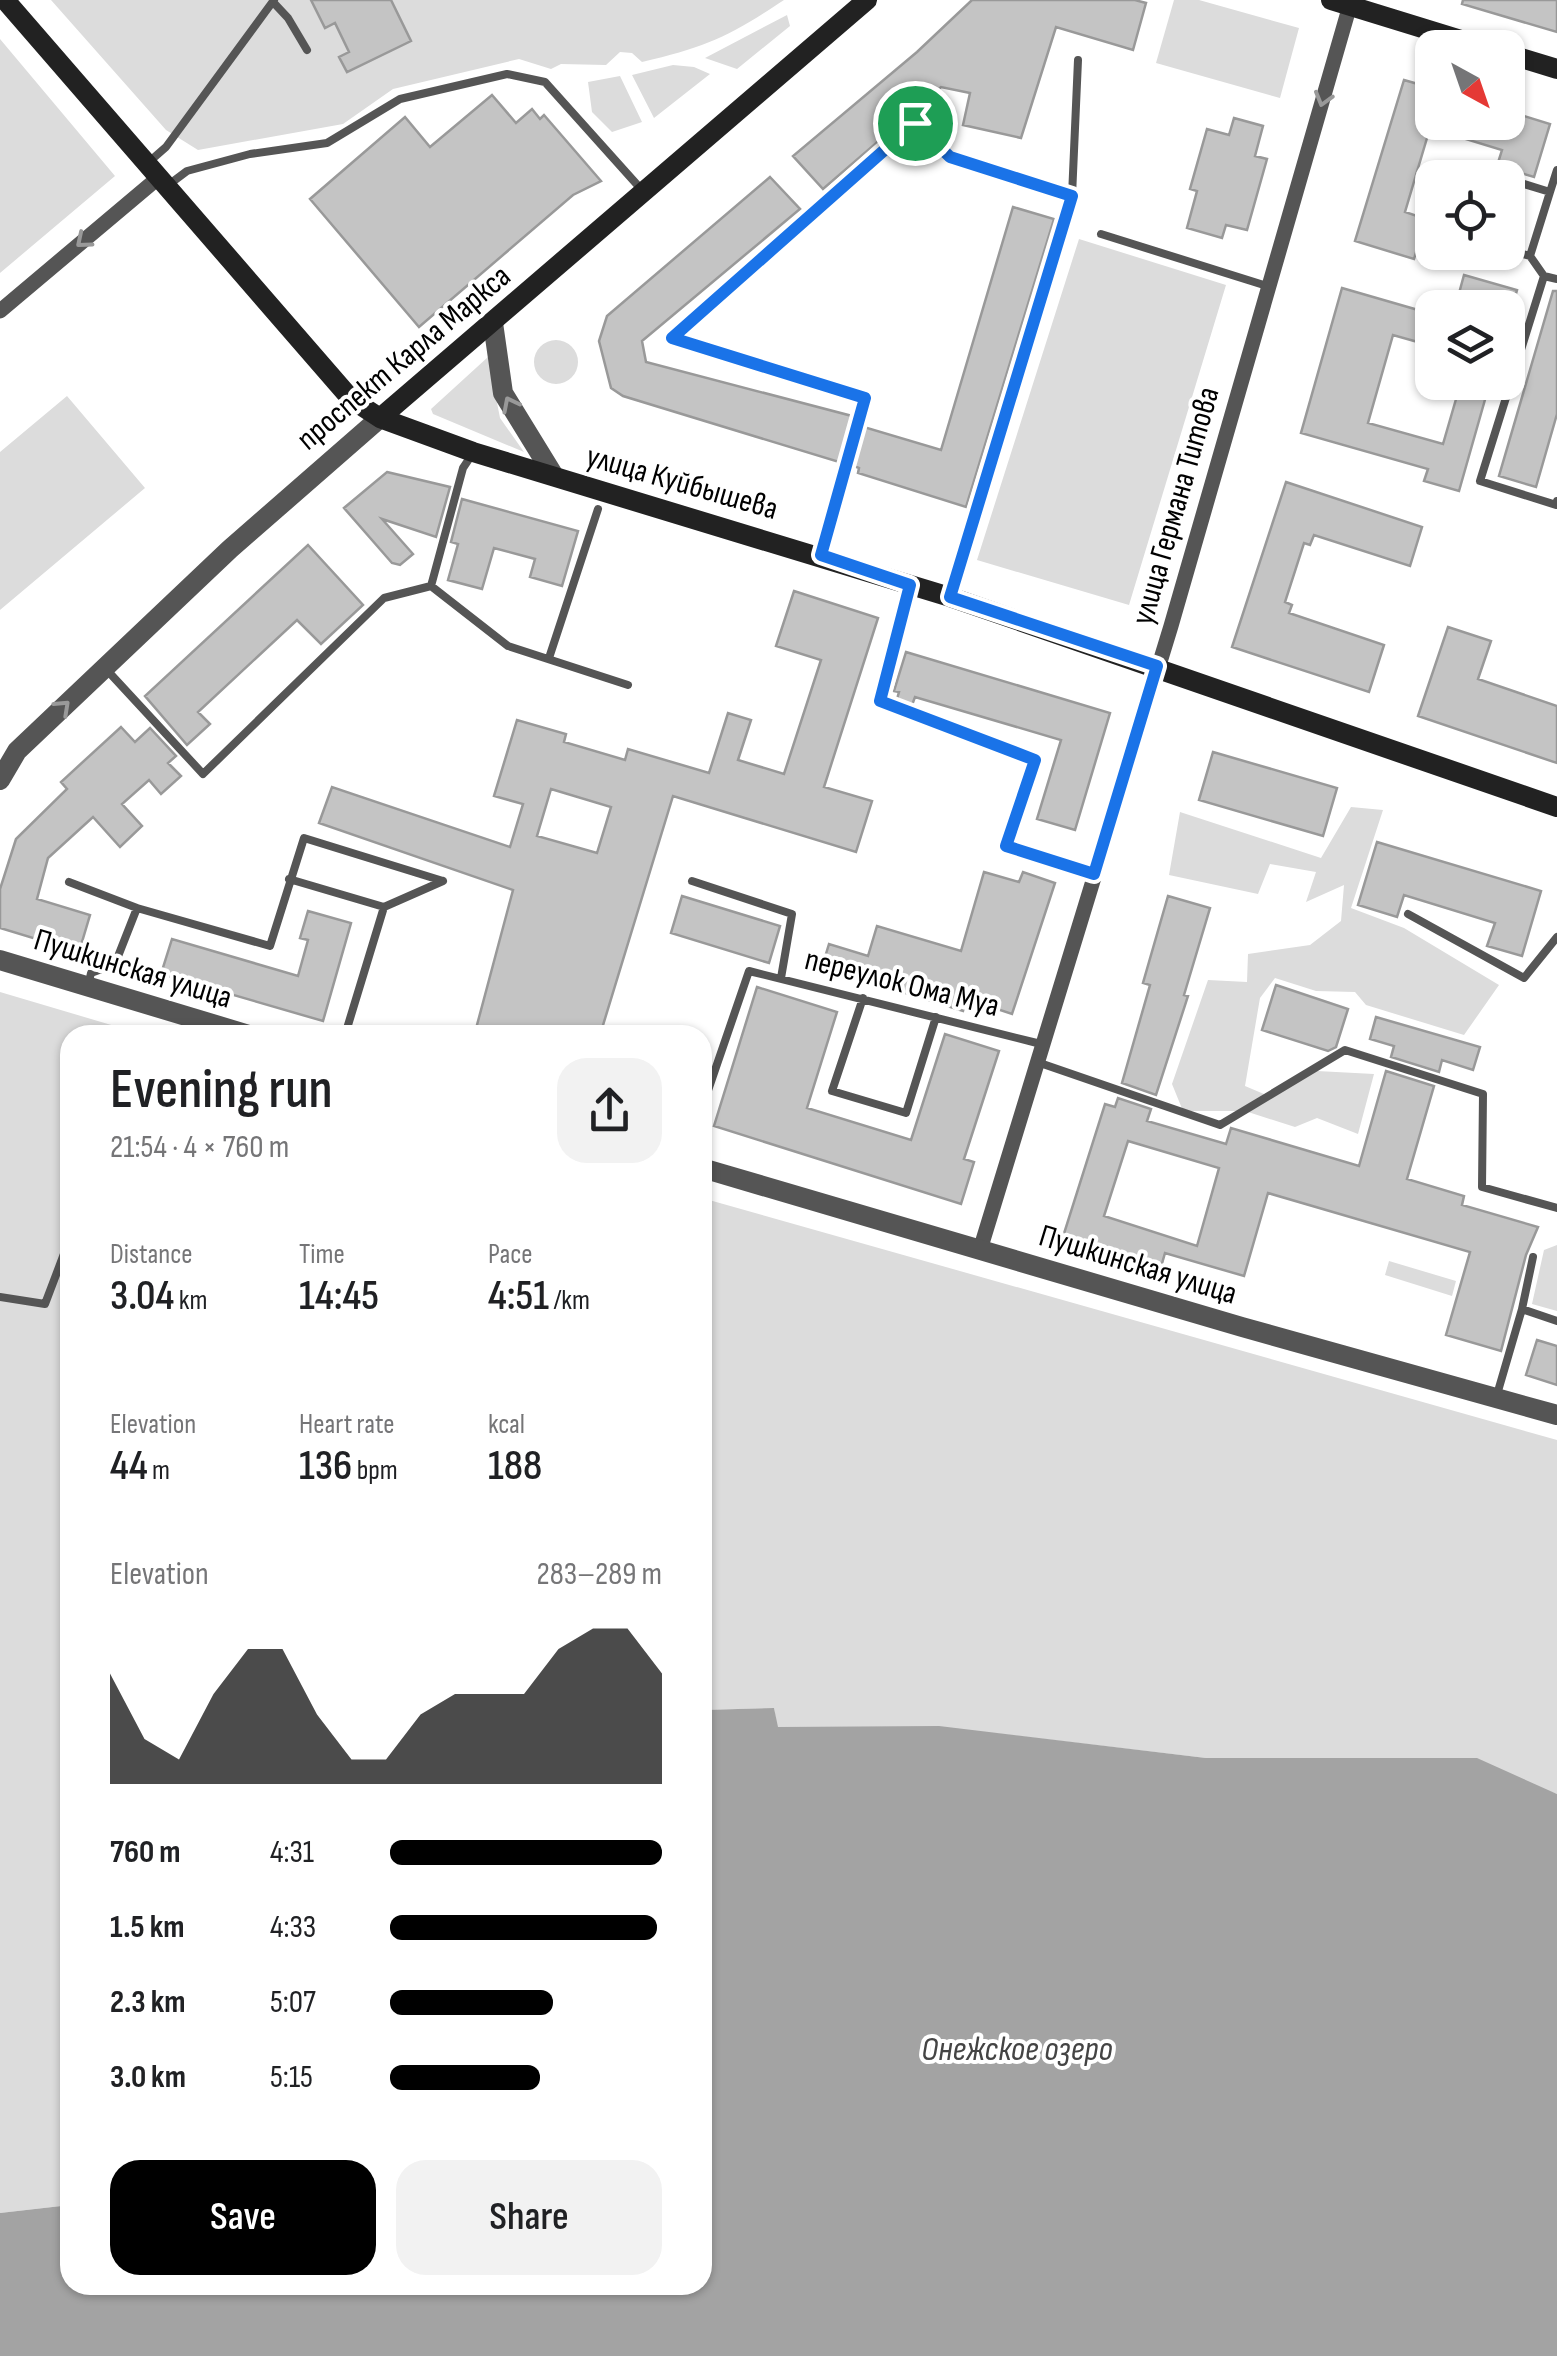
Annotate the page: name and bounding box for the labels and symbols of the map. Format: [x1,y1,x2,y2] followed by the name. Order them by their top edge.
[1415,30,1525,140] north arrow
[873,81,958,166] pin
[1314,90,1335,107] one-way arrow
[77,229,95,247] one-way arrow
[289,257,519,459] street label: проспект Карла Маркса
[1123,383,1229,629] street label: улица Германа Титова
[503,397,522,415] one-way arrow
[582,437,782,529] street label: улица Куйбышева
[51,701,70,719] one-way arrow
[29,920,237,1018] street label: Пушкинская улица
[801,940,1003,1026] street label: переулок Ома Муа
[1034,1216,1242,1314] street label: Пушкинская улица
[921,2028,1113,2071] water label: Онежское озеро

